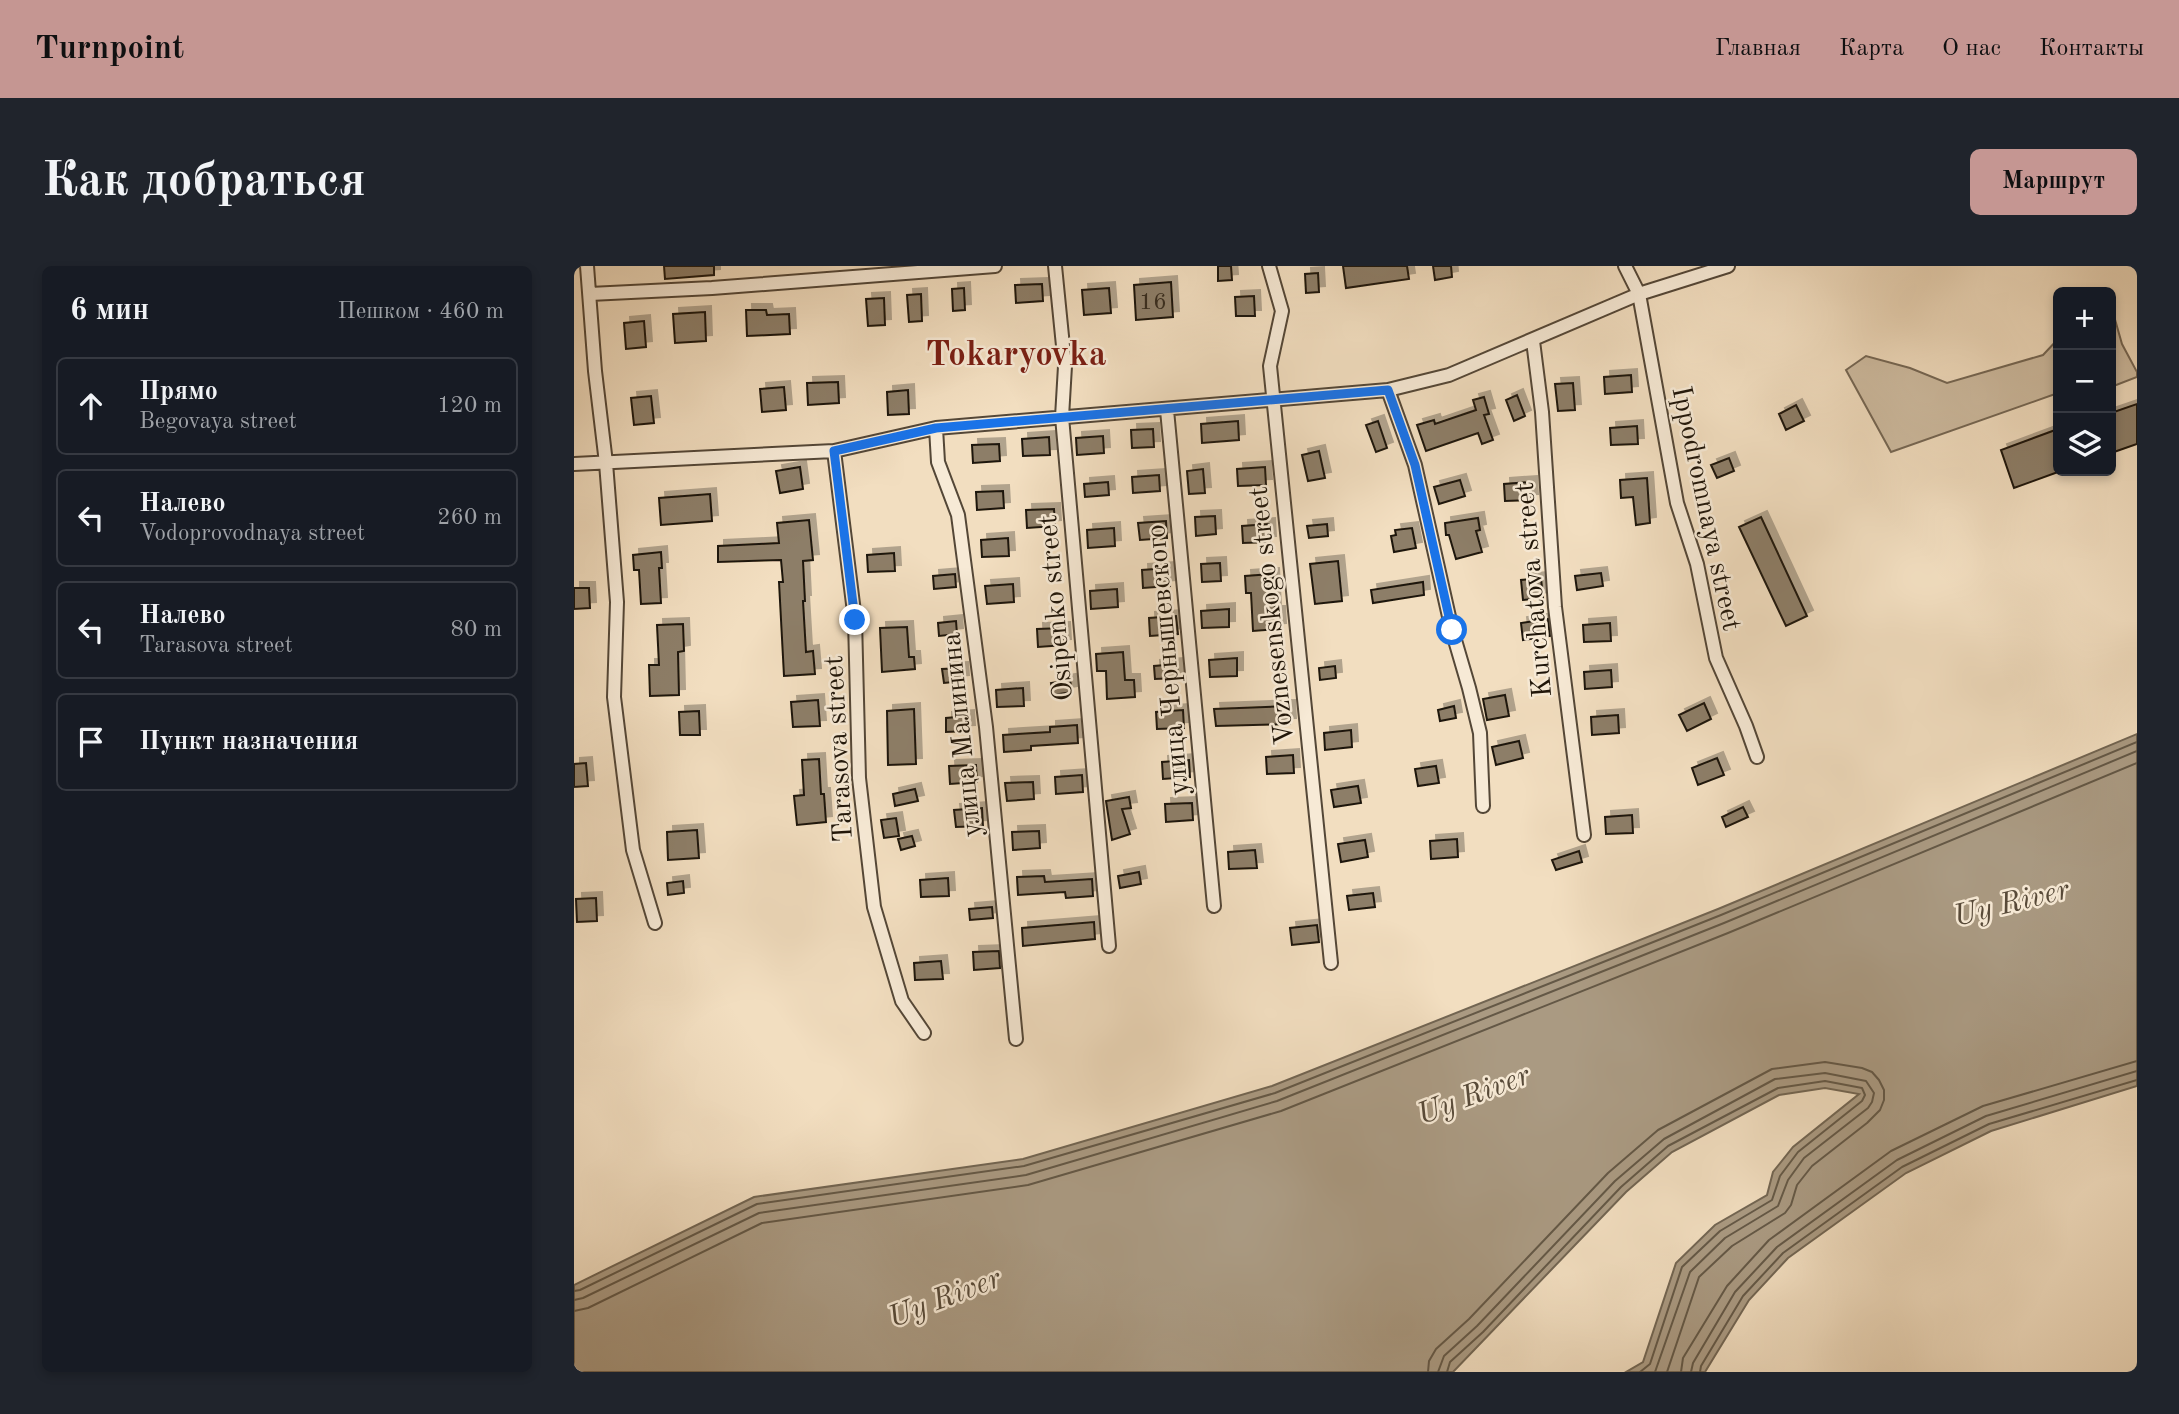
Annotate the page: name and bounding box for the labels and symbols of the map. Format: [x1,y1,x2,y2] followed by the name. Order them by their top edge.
[1139,291,1167,315] house number: 16
[925,338,1107,373] district label: Tokaryovka
[1665,384,1745,633] street label: Ippodromnaya street
[1512,481,1558,699] street label: Kurchatova street
[1245,485,1300,746] street label: Voznesenskogo street
[1035,513,1079,702] street label: Osipenko street
[1143,523,1195,797] street label: улица Чернышевского
[839,604,870,635] route end
[1436,614,1467,645] route start
[938,631,988,838] street label: улица Малинина
[821,655,859,843] street label: Tarasova street
[1950,875,2074,933] water label: Uy River
[1413,1060,1535,1131] water label: Uy River
[884,1263,1006,1334] water label: Uy River

